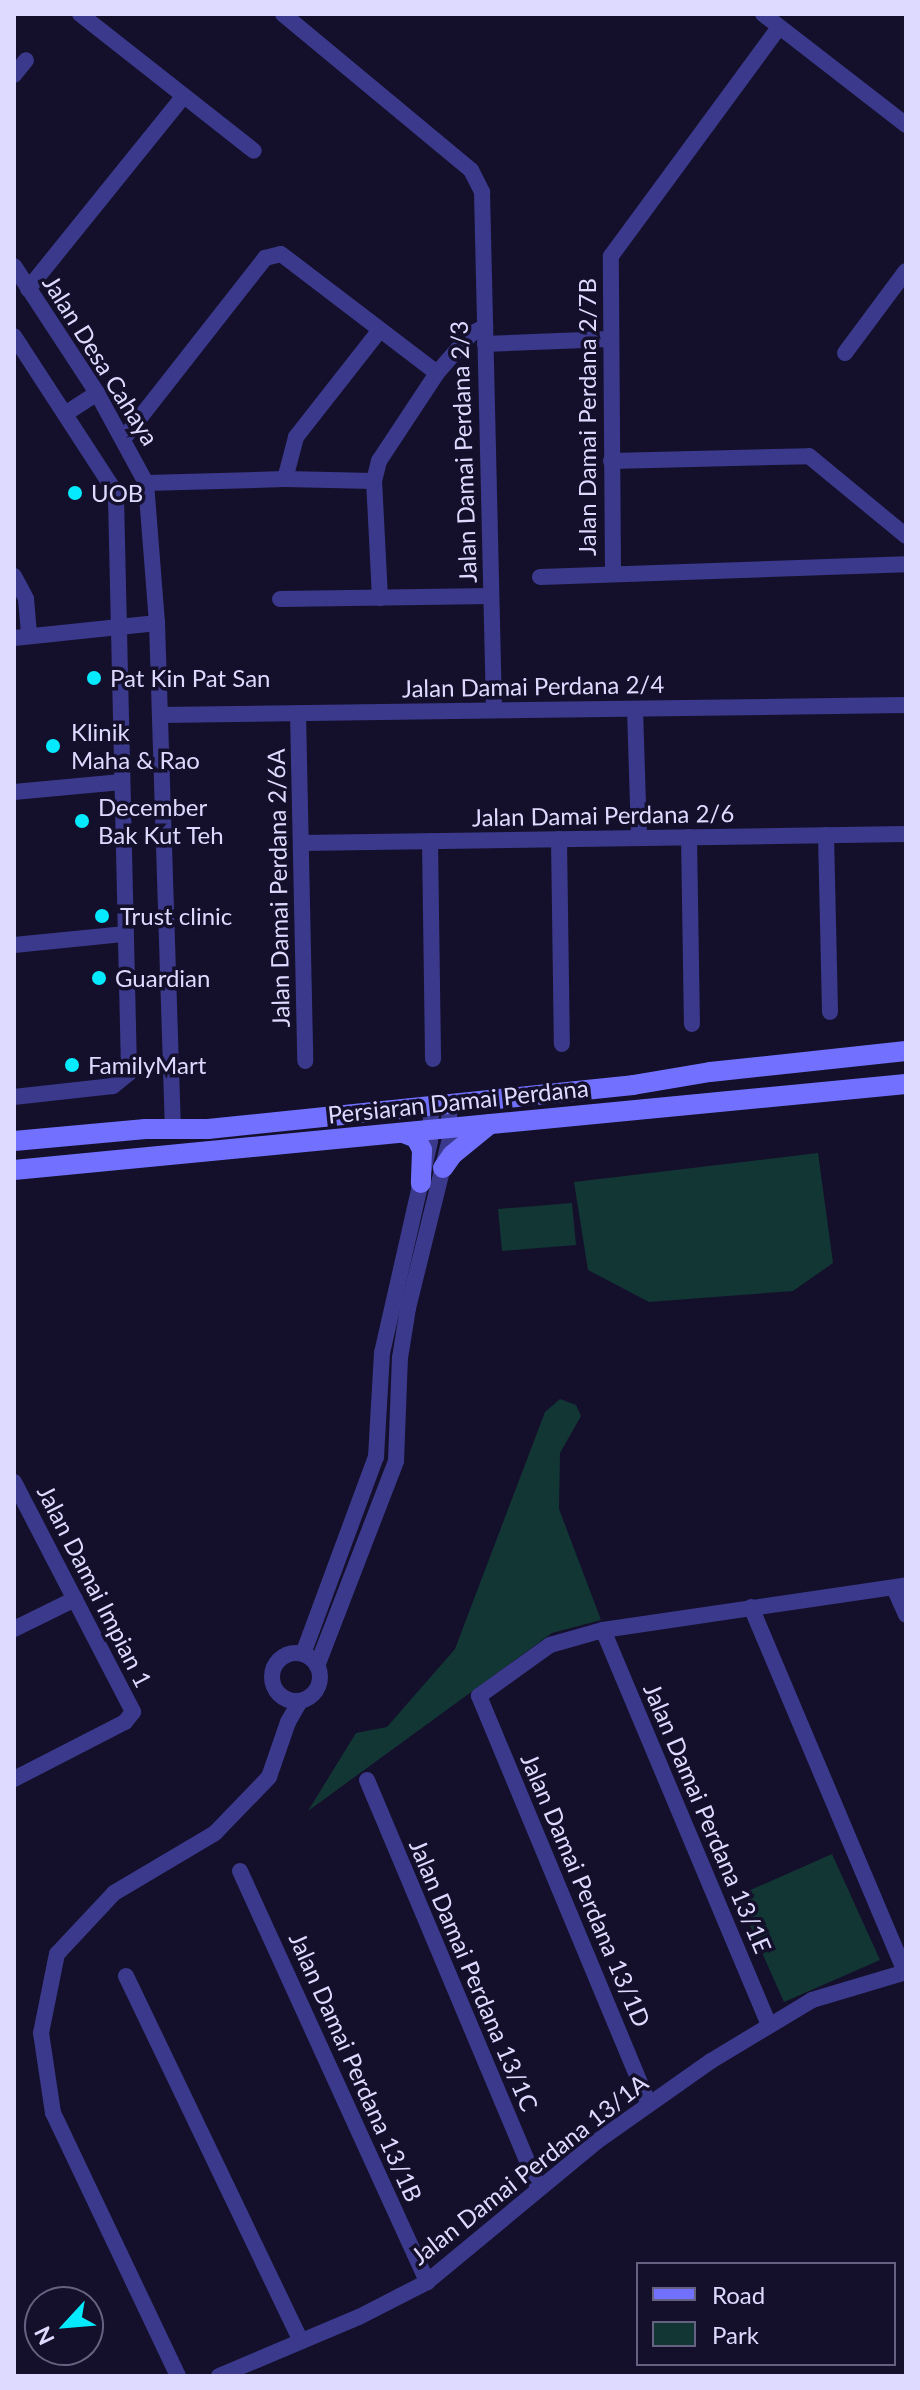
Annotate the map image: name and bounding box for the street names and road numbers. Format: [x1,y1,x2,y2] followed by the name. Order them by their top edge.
[37,270,165,450] street label: Jalan Desa Cahaya
[573,278,601,556] street label: Jalan Damai Perdana 2/7B
[444,320,482,584] street label: Jalan Damai Perdana 2/3
[402,669,664,703] street label: Jalan Damai Perdana 2/4
[261,748,295,1028] street label: Jalan Damai Perdana 2/6A
[472,798,734,832] street label: Jalan Damai Perdana 2/6
[326,1073,590,1129] street label: Persiaran Damai Perdana
[32,1480,158,1692] street label: Jalan Damai Impian 1
[638,1679,778,1957] street label: Jalan Damai Perdana 13/1E
[515,1749,657,2031] street label: Jalan Damai Perdana 13/1D
[404,1835,544,2115] street label: Jalan Damai Perdana 13/1C
[283,1928,429,2206] street label: Jalan Damai Perdana 13/1B
[405,2068,653,2270] street label: Jalan Damai Perdana 13/1A

